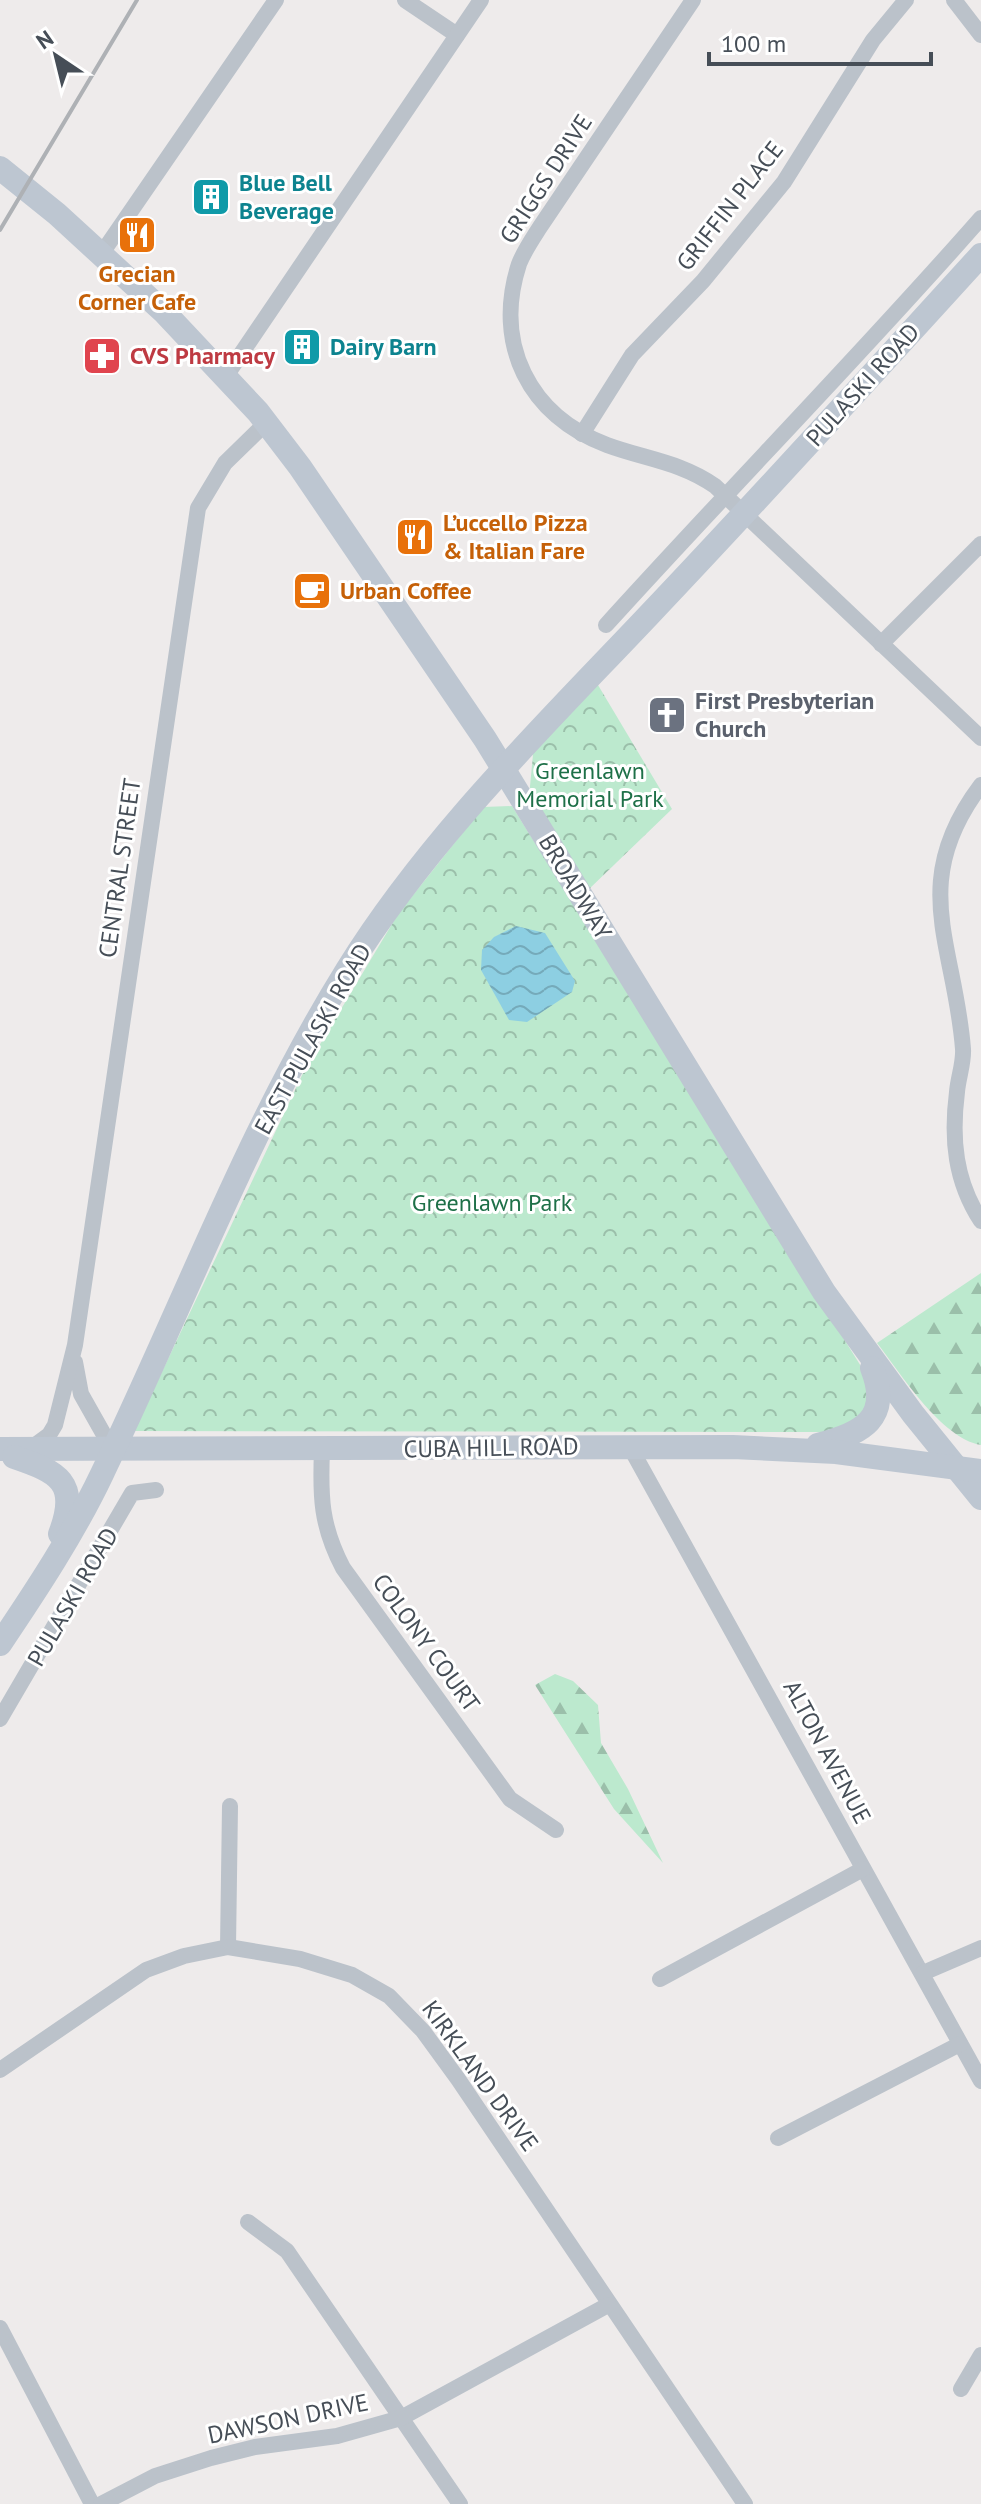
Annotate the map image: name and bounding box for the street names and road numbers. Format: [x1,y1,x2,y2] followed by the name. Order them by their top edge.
[492,108,599,249] street label: GRIGGS DRIVE
[669,135,790,277] street label: GRIFFIN PLACE
[799,317,926,453] street label: PULASKI ROAD
[92,776,147,960] street label: CENTRAL STREET
[532,828,619,946] street label: BROADWAY
[247,938,378,1140] street label: EAST PULASKI ROAD
[403,1430,579,1465] street label: CUBA HILL ROAD
[20,1522,125,1672] street label: PULASKI ROAD
[366,1568,487,1718] street label: COLONY COURT
[777,1675,878,1829] street label: ALTON AVENUE
[415,1994,546,2157] street label: KIRKLAND DRIVE
[205,2386,371,2451] street label: DAWSON DRIVE

